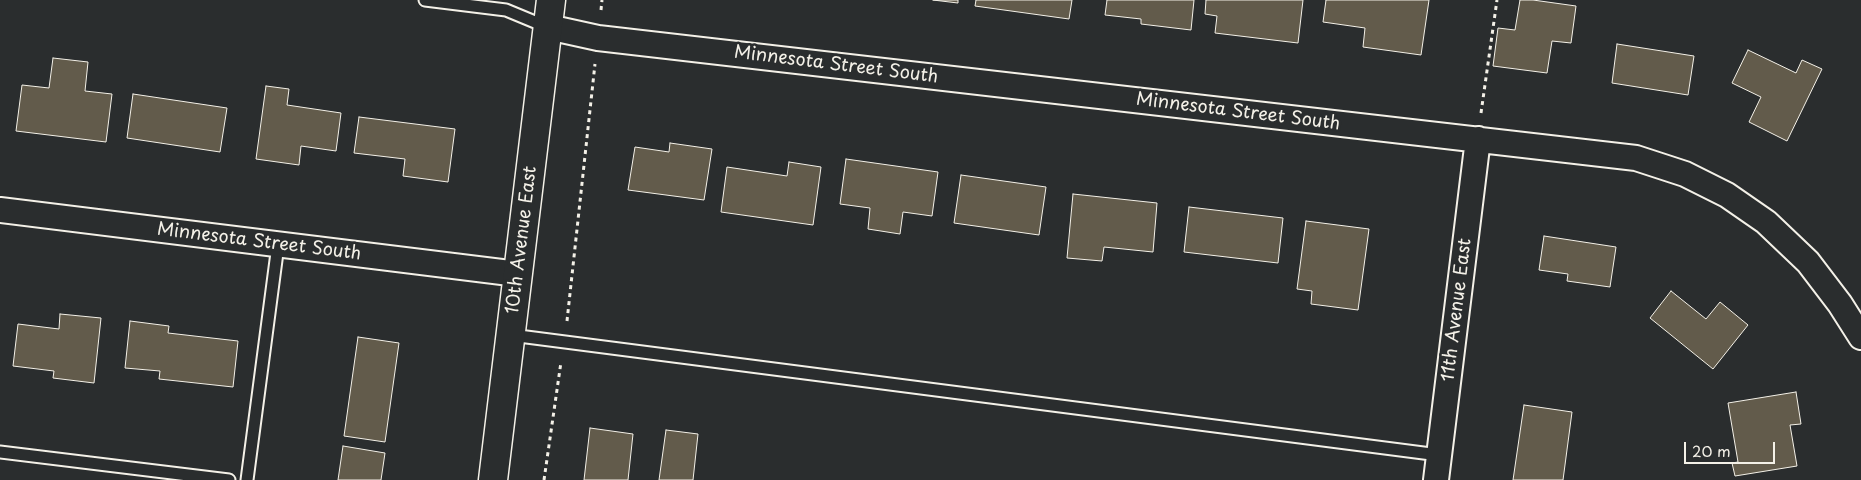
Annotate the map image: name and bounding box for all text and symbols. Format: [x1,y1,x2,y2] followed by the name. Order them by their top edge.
[733,42,939,88] street label: Minnesota Street South
[1135,89,1341,135] street label: Minnesota Street South
[502,165,542,315] street label: 10th Avenue East
[156,219,362,265] street label: Minnesota Street South
[1437,237,1477,383] street label: 11th Avenue East
[1686,432,1777,464] scale bar
[1692,439,1731,462] text: 20 m

